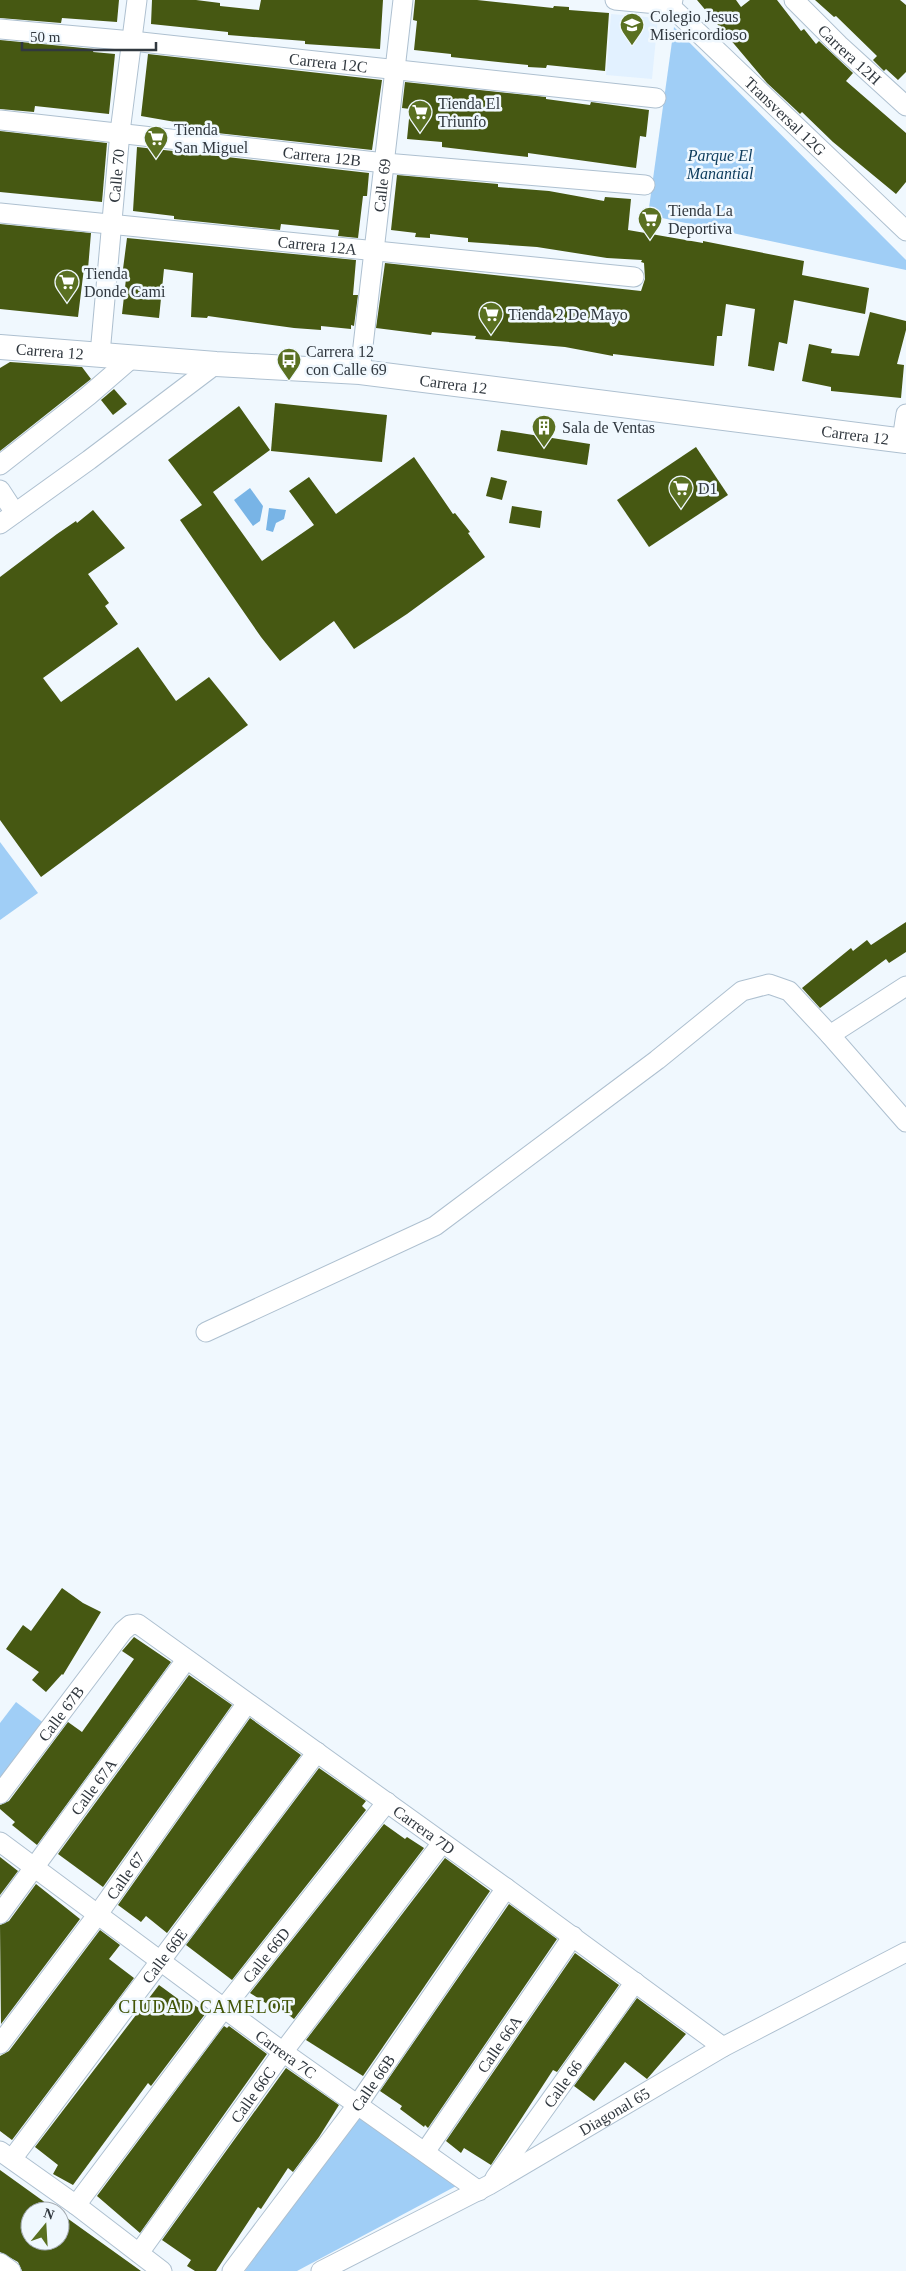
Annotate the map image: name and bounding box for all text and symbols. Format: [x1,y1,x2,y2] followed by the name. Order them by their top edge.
[650,8,747,43] place label: Colegio Jesus Misericordioso
[619,12,645,46] school or university icon: Colegio Jesus Misericordioso
[22,20,156,52] scale bar
[815,21,885,88] street label: Carrera 12H
[30,29,61,45] text: 50 m
[288,50,368,76] street label: Carrera 12C
[741,74,830,159] street label: Transversal 12G
[438,95,501,130] place label: Tienda El Triunfo
[407,99,433,133] supermarket icon: Tienda El Triunfo
[174,121,249,157] place label: Tienda San Miguel
[143,125,169,159] supermarket icon: Tienda San Miguel
[282,144,362,169] street label: Carrera 12B
[686,147,754,182] park label: Parque El Manantial
[106,148,127,203] street label: Calle 70
[371,158,394,213] street label: Calle 69
[668,202,733,238] place label: Tienda La Deportiva
[637,206,663,240] supermarket icon: Tienda La Deportiva
[277,233,358,258] street label: Carrera 12A
[84,265,166,300] place label: Tienda Donde Cami
[54,269,80,303] supermarket icon: Tienda Donde Cami
[478,301,504,335] supermarket icon: Tienda 2 De Mayo
[508,306,628,324] place label: Tienda 2 De Mayo
[15,340,84,363] street label: Carrera 12
[306,343,387,378] place label: Carrera 12 con Calle 69
[276,347,302,381] bus stop icon: Carrera 12 con Calle 69
[419,372,488,397] street label: Carrera 12
[531,414,557,448] building icon: Sala de Ventas
[562,419,655,436] place label: Sala de Ventas
[820,422,890,448] street label: Carrera 12
[668,475,694,509] supermarket icon: D1
[698,480,718,497] place label: D1
[35,1683,87,1745] street label: Calle 67B
[68,1755,120,1818] street label: Calle 67A
[390,1802,458,1858] street label: Carrera 7D
[103,1849,148,1903] street label: Calle 67
[239,1924,293,1986] street label: Calle 66D
[139,1926,191,1987] street label: Calle 66E
[118,1997,294,2017] district label: CIUDAD CAMELOT
[474,2012,525,2076] street label: Calle 66A
[252,2027,319,2082] street label: Carrera 7C
[348,2052,398,2115] street label: Calle 66B
[540,2057,585,2111] street label: Calle 66
[227,2064,279,2126] street label: Calle 66C
[576,2084,653,2139] street label: Diagonal 65
[20,2201,70,2251] north arrow
[42,2205,56,2223] text: N

